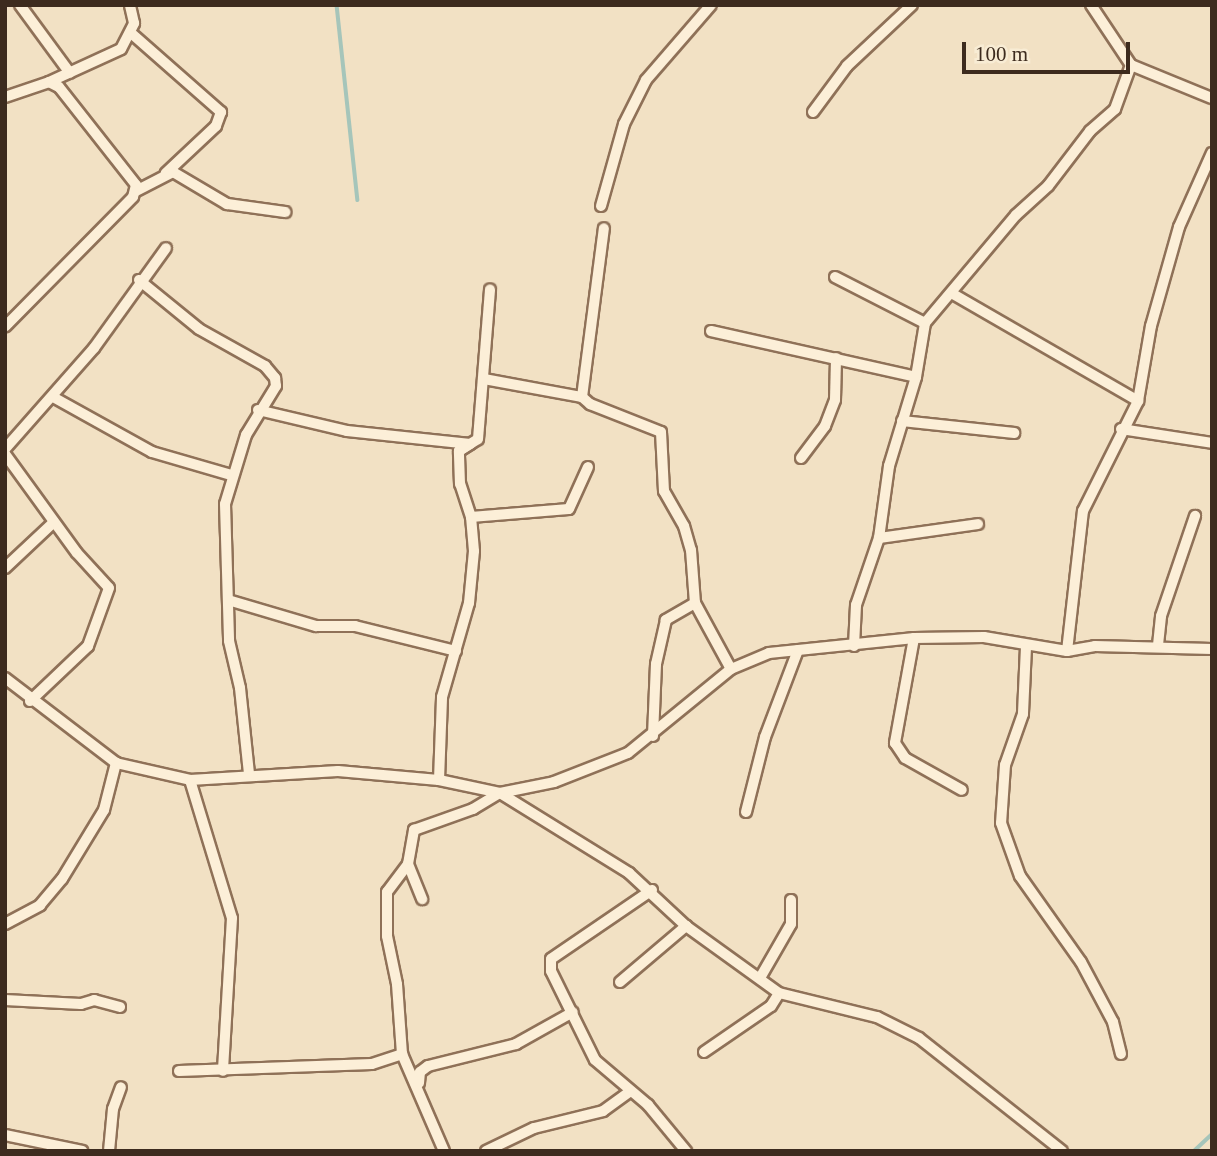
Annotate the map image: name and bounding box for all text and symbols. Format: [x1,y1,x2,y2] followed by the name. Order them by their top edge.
[965,28,1133,72] scale bar
[975,42,1028,66] text: 100 m

